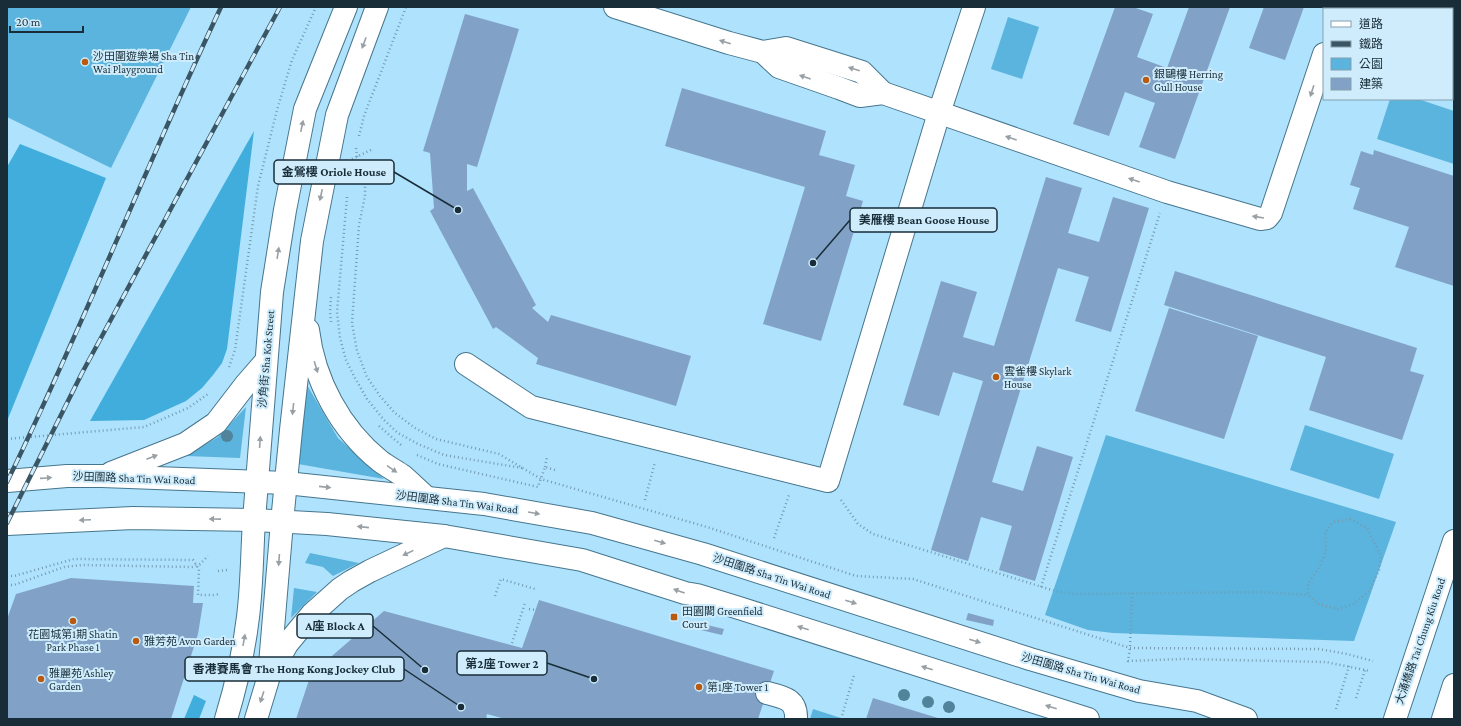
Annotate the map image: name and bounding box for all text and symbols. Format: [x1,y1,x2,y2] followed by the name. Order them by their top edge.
[10,8,83,34] scale bar
[1323,8,1453,100] legend
[16,15,41,29] text: 20 m
[1359,17,1383,31] text: 道路
[1359,37,1383,51] text: 鐵路
[360,38,366,50] one-way arrow
[719,39,731,45] one-way arrow
[93,50,194,76] place label: 沙田圍遊樂場 Sha Tin Wai Playground
[80,57,90,67] marker: 沙田圍遊樂場 Sha Tin Wai Playground
[1359,57,1383,71] text: 公園
[847,66,859,72] one-way arrow
[1154,68,1224,93] place label: 銀鷗樓 Herring Gull House
[799,73,811,79] one-way arrow
[1141,75,1151,85] marker: 銀鷗樓 Herring Gull House
[1359,77,1383,91] text: 建築
[1308,85,1314,97] one-way arrow
[299,120,305,132] one-way arrow
[1004,135,1016,141] one-way arrow
[274,160,394,184] callout: 金鶯樓 Oriole House
[282,165,387,179] text: 金鶯樓 Oriole House
[1127,177,1139,183] one-way arrow
[318,189,324,201] one-way arrow
[850,208,997,232] callout: 美雁樓 Bean Goose House
[859,213,990,227] text: 美雁樓 Bean Goose House
[1252,214,1264,220] one-way arrow
[275,247,281,259] one-way arrow
[256,309,276,408] street label: 沙角街 Sha Kok Street
[313,361,319,373] one-way arrow
[1004,365,1072,390] place label: 雲雀樓 Skylark House
[991,372,1001,382] marker: 雲雀樓 Skylark House
[290,403,296,415] one-way arrow
[256,436,263,448] one-way arrow
[146,454,158,460] one-way arrow
[387,465,397,473] one-way arrow
[72,470,196,486] street label: 沙田圍路 Sha Tin Wai Road
[40,474,52,481] one-way arrow
[319,484,331,490] one-way arrow
[395,489,519,515] street label: 沙田圍路 Sha Tin Wai Road
[527,510,540,516] one-way arrow
[208,516,221,522] one-way arrow
[78,517,91,523] one-way arrow
[357,524,369,531] one-way arrow
[654,539,666,545] one-way arrow
[403,550,414,556] one-way arrow
[712,551,833,601] street label: 沙田圍路 Sha Tin Wai Road
[276,554,283,566] one-way arrow
[1393,576,1448,706] street label: 大涌橋路 Tai Chung Kiu Road
[673,587,685,593] one-way arrow
[845,599,857,605] one-way arrow
[682,605,763,630] place label: 田園閣 Greenfield Court
[669,612,679,622] marker: 田園閣 Greenfield Court
[297,614,373,638] callout: A座 Block A
[68,616,78,626] marker: 花園城第1期 Shatin Park Phase 1
[304,619,366,633] text: A座 Block A
[797,625,809,631] one-way arrow
[28,628,118,653] place label: 花園城第1期 Shatin Park Phase 1
[241,634,247,646] one-way arrow
[144,635,236,647] place label: 雅芳苑 Avon Garden
[131,636,141,646] marker: 雅芳苑 Avon Garden
[969,638,981,644] one-way arrow
[1020,650,1142,696] street label: 沙田圍路 Sha Tin Wai Road
[457,651,547,675] callout: 第2座 Tower 2
[185,657,404,681] callout: 香港賽馬會 The Hong Kong Jockey Club
[465,657,539,671] text: 第2座 Tower 2
[193,662,396,676] text: 香港賽馬會 The Hong Kong Jockey Club
[921,665,933,671] one-way arrow
[49,667,114,692] place label: 雅麗苑 Ashley Garden
[36,674,46,684] marker: 雅麗苑 Ashley Garden
[707,681,769,693] place label: 第1座 Tower 1
[694,682,704,692] marker: 第1座 Tower 1
[259,692,265,704] one-way arrow
[1045,704,1057,710] one-way arrow

